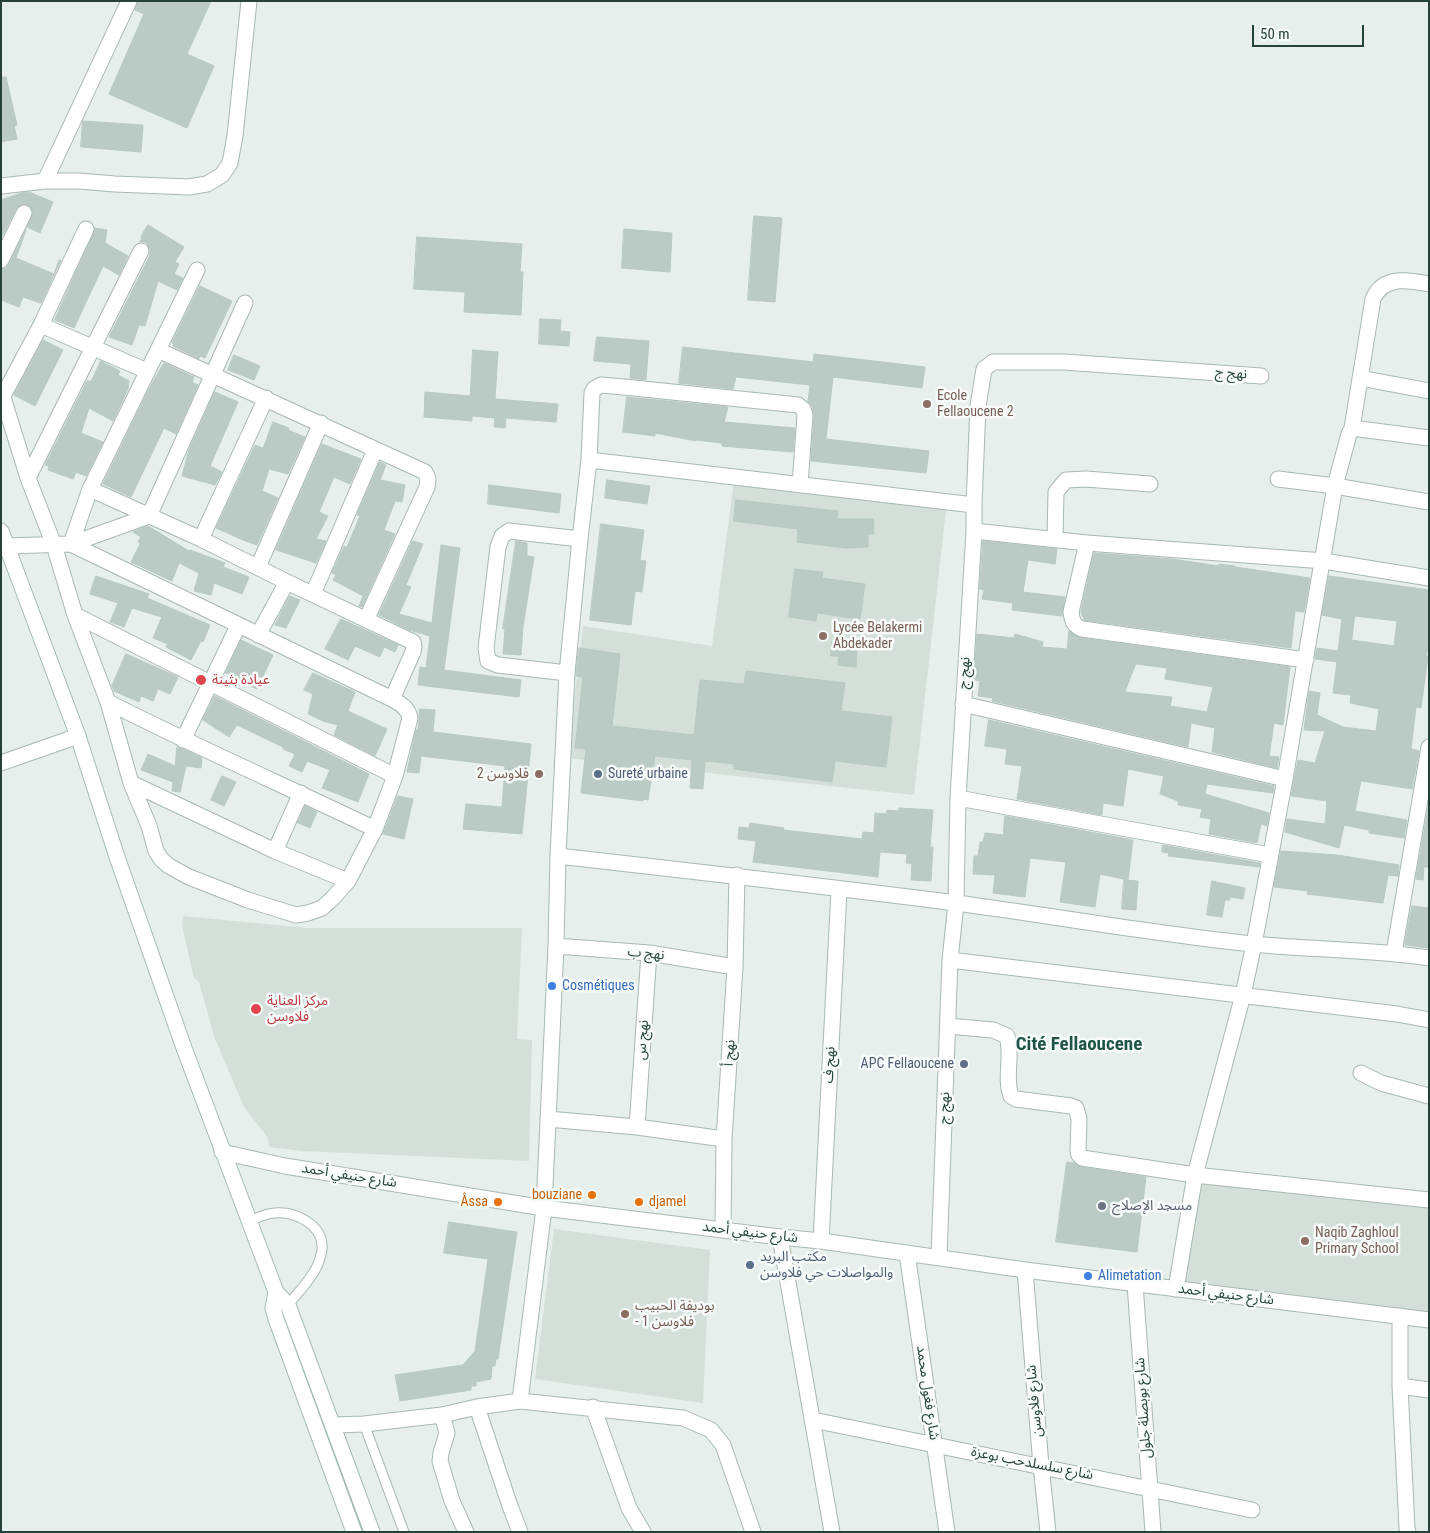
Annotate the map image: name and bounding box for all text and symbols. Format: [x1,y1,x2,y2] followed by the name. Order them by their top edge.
[1255,15,1368,47] scale bar
[1260,25,1290,43] text: 50 m
[1214,365,1248,383] street label: نهج ج
[937,388,1014,421] place label: Ecole Fellaoucene 2
[921,398,933,410] marker: Ecole Fellaoucene 2
[833,620,922,652] place label: Lycée Belakermi Abdekader
[817,630,829,642] marker: Lycée Belakermi Abdekader
[956,656,974,690] street label: نهج ج
[212,672,270,688] place label: عيادة بثينة
[194,673,208,687] marker: عيادة بثينة
[477,766,529,782] place label: فلاوسن 2
[608,766,688,782] place label: Sureté urbaine
[533,768,545,780] marker: فلاوسن 2
[592,768,604,780] marker: Sureté urbaine
[627,944,665,964] street label: نهج ب
[562,978,635,994] place label: Cosmétiques
[546,980,558,992] marker: Cosmétiques
[267,993,328,1026] place label: مركز العناية فلاوسن
[249,1002,263,1016] marker: مركز العناية فلاوسن
[633,1019,653,1061] street label: نهج س
[1016,1034,1142,1056] district label: Cité Fellaoucene
[721,1039,739,1067] street label: نهج أ
[821,1046,839,1084] street label: نهج ف
[861,1056,954,1072] place label: APC Fellaoucene
[958,1058,970,1070] marker: APC Fellaoucene
[936,1092,954,1124] street label: نهج ج
[300,1160,398,1192] street label: شارع حنيفي أحمد
[532,1187,582,1203] place label: bouziane
[586,1189,598,1201] marker: bouziane
[460,1194,488,1210] place label: Âssa
[649,1194,686,1210] place label: djamel
[492,1196,504,1208] marker: Âssa
[633,1196,645,1208] marker: djamel
[1112,1198,1192,1214] place label: مسجد اﻹصلاح
[1096,1200,1108,1212] marker: مسجد اﻹصلاح
[701,1219,799,1247] street label: شارع حنيفي أحمد
[1315,1225,1399,1258] place label: Naqib Zaghloul Primary School
[1299,1235,1311,1247] marker: Naqib Zaghloul Primary School
[760,1249,893,1282] place label: مكتب البريد والمواصلات حي فلاوسن
[744,1259,756,1271] marker: مكتب البريد والمواصلات حي فلاوسن
[1098,1268,1162,1284] place label: Alimetation
[1082,1270,1094,1282] marker: Alimetation
[1177,1281,1275,1309] street label: شارع حنيفي أحمد
[635,1298,714,1330] place label: بوديفة الحبيب - فلاوسن 1
[619,1308,631,1320] marker: بوديفة الحبيب - فلاوسن 1
[912,1345,942,1441] street label: شارع فغول محمد
[1132,1357,1156,1459] street label: شارع بوبصلة جلول
[1023,1364,1047,1438] street label: شارع فلاوسن
[970,1444,1094,1484] street label: شارع سلسلدحب بوعزة

